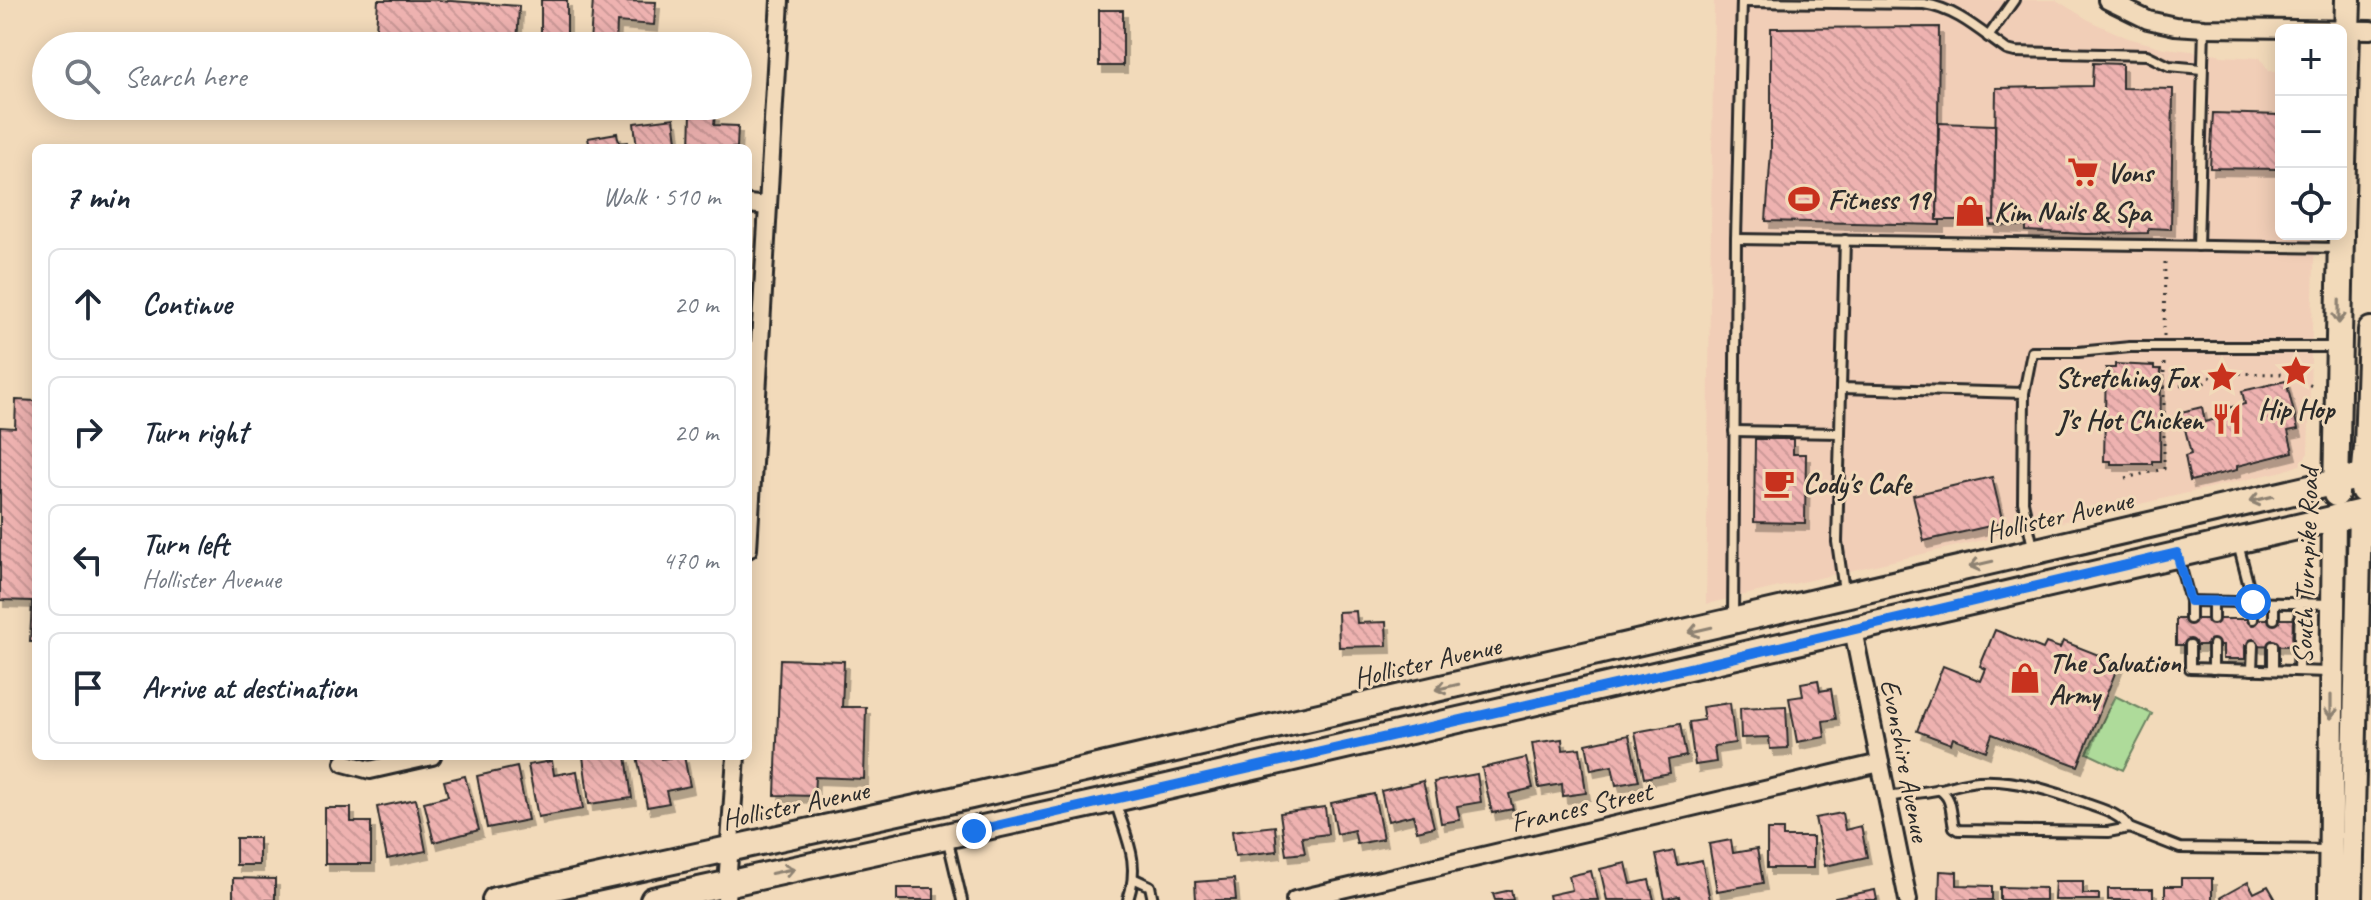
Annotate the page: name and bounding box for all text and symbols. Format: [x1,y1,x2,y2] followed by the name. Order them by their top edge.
[2275,24,2347,240] map controls
[2275,24,2347,96] button: +
[32,32,752,120] search box
[60,54,104,98] icon: search
[124,57,246,95] text: Search here
[2275,96,2347,168] button: −
[2066,155,2100,189] supermarket icon: Vons
[2107,155,2156,190] place label: Vons
[2275,168,2347,240] button: locate
[64,175,129,218] text: 7 min
[603,180,720,213] text: Walk · 510 m
[1787,182,1821,216] sports icon: Fitness 19
[1828,182,1933,217] place label: Fitness 19
[1953,194,1987,228] shop icon: Kim Nails & Spa
[1994,194,2153,229] place label: Kim Nails & Spa
[66,282,110,326] icon: ahead
[142,285,232,323] text: Continue
[674,288,718,321] text: 20 m
[2332,298,2347,325] one-way arrow
[2279,354,2313,388] place icon: Hip Hop
[2055,360,2200,395] place label: Stretching Fox
[2205,360,2239,394] place icon: Stretching Fox
[2258,391,2336,426] place label: Hip Hop
[2055,402,2205,437] place label: J's Hot Chicken
[2210,402,2244,436] restaurant icon: J's Hot Chicken
[66,410,110,454] icon: right
[142,413,247,451] text: Turn right
[674,416,718,449] text: 20 m
[2285,464,2327,664] street label: South Turnpike Road
[1762,466,1796,500] cafe icon: Cody's Cafe
[1803,466,1913,502] place label: Cody's Cafe
[1982,481,2138,549] street label: Hollister Avenue
[2249,493,2275,508] one-way arrow
[142,525,229,563] text: Turn left
[66,538,110,582] icon: left
[662,544,718,577] text: 470 m
[1968,557,1994,572] one-way arrow
[142,563,281,596] text: Hollister Avenue
[2235,584,2271,620] route start
[1688,623,1714,638] one-way arrow
[1350,627,1506,695] street label: Hollister Avenue
[2049,645,2182,712] place label: The Salvation Army
[2008,661,2042,695] shop icon: The Salvation Army
[66,666,110,710] icon: arrive
[142,669,357,707] text: Arrive at destination
[1873,676,1939,846] street label: Evonshire Avenue
[1434,681,1460,696] one-way arrow
[2323,693,2339,720] one-way arrow
[718,771,874,837] street label: Hollister Avenue
[1507,773,1658,840] street label: Frances Street
[956,813,992,849] route end
[770,863,796,878] one-way arrow

